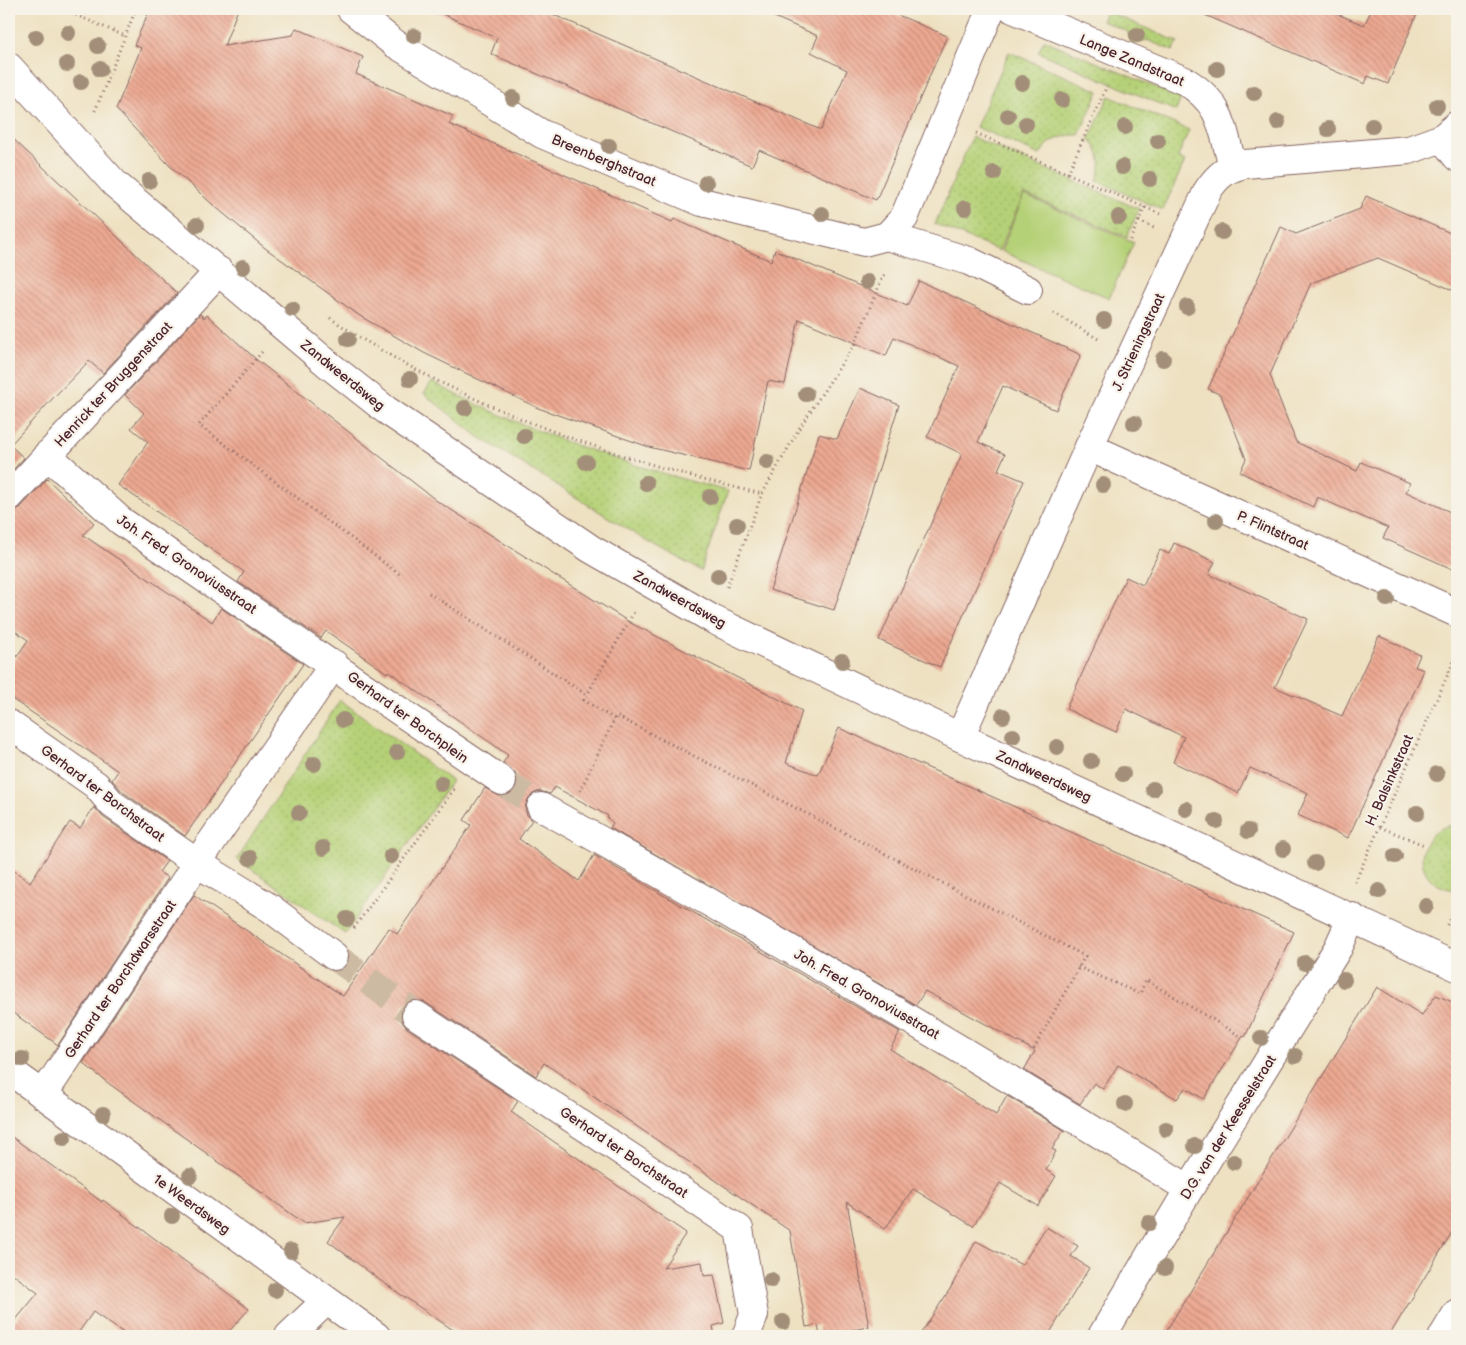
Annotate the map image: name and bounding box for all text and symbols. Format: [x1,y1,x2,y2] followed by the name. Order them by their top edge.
[1077,31,1187,90] street label: Lange Zandstraat
[549,131,659,190] street label: Breenberghstraat
[1108,290,1169,394] street label: J. Strieningstraat
[51,318,176,450] street label: Henrick ter Bruggenstraat
[296,336,388,414] street label: Zandweerdsweg
[1234,507,1312,554] street label: P. Flintstraat
[114,511,260,618] street label: Joh. Fred. Gronoviusstraat
[630,567,729,632] street label: Zandweerdsweg
[344,668,472,767] street label: Gerhard ter Borchplein
[1362,731,1418,829] street label: H. Balsinkstraat
[37,741,169,846] street label: Gerhard ter Borchstraat
[993,747,1094,806] street label: Zandweerdsweg
[61,896,180,1062] street label: Gerhard ter Borchdwarsstraat
[791,946,943,1043] street label: Joh. Fred. Gronoviusstraat
[1177,1051,1280,1203] street label: D.G. van der Keesselstraat
[556,1103,692,1202] street label: Gerhard ter Borchstraat
[150,1171,233,1238] street label: 1e Weerdsweg

